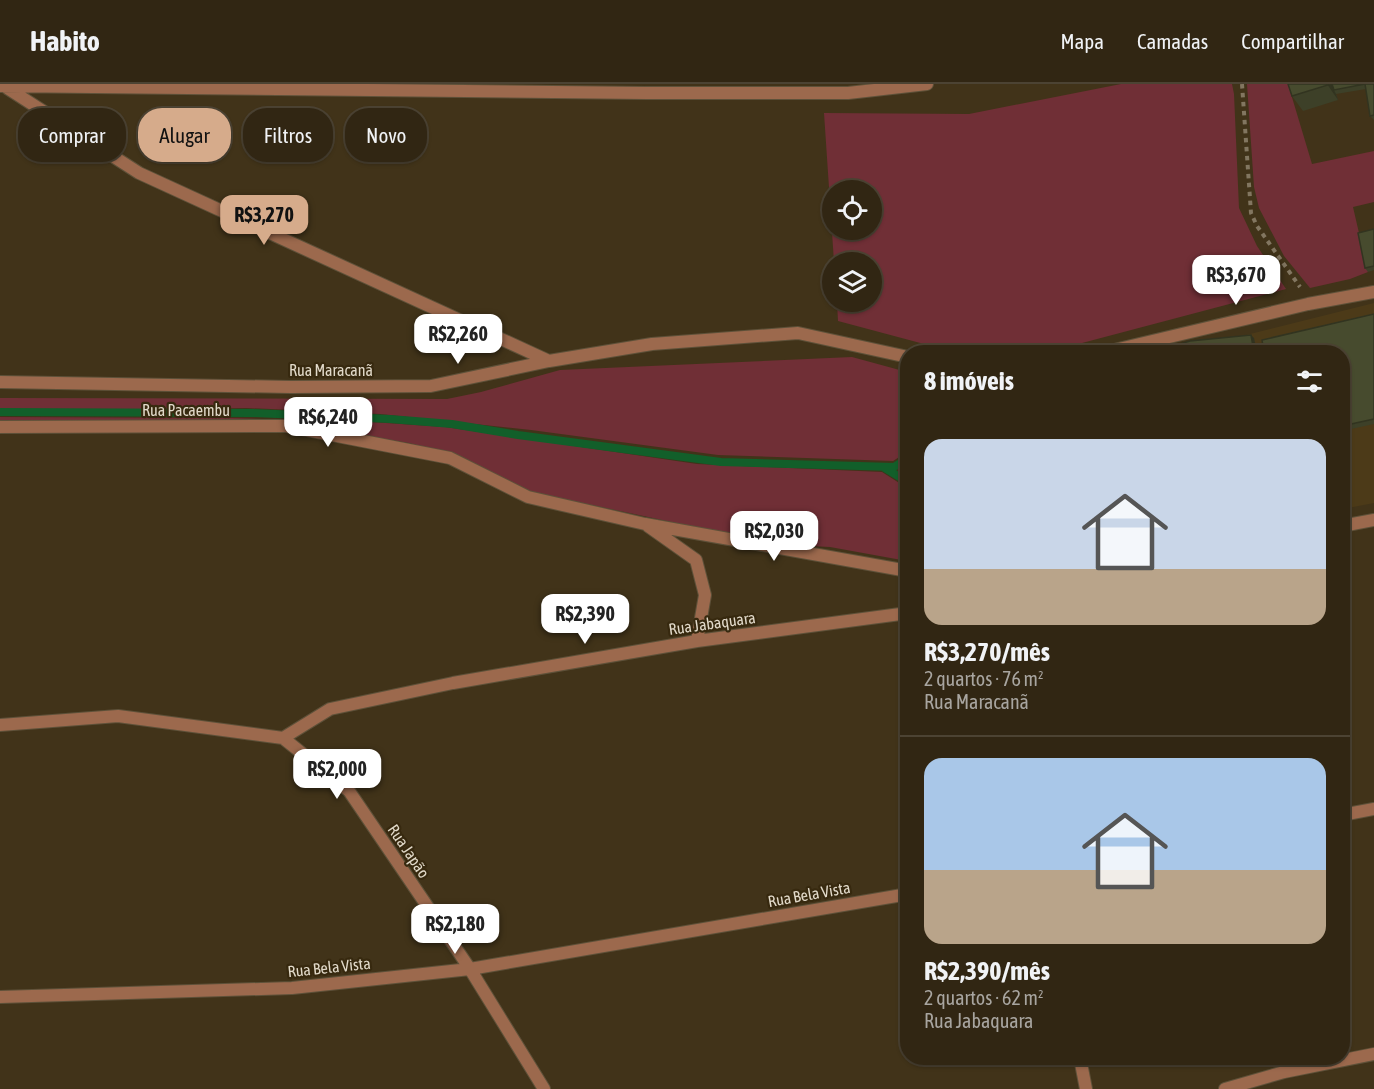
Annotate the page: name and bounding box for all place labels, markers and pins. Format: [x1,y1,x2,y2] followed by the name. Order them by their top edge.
[209,195,319,246] pin: R$3,270
[1181,255,1291,306] pin: R$3,670
[403,314,513,365] pin: R$2,260
[273,397,383,448] pin: R$6,240
[719,511,829,562] pin: R$2,030
[530,594,640,645] pin: R$2,390
[282,749,392,800] pin: R$2,000
[400,904,510,955] pin: R$2,180

